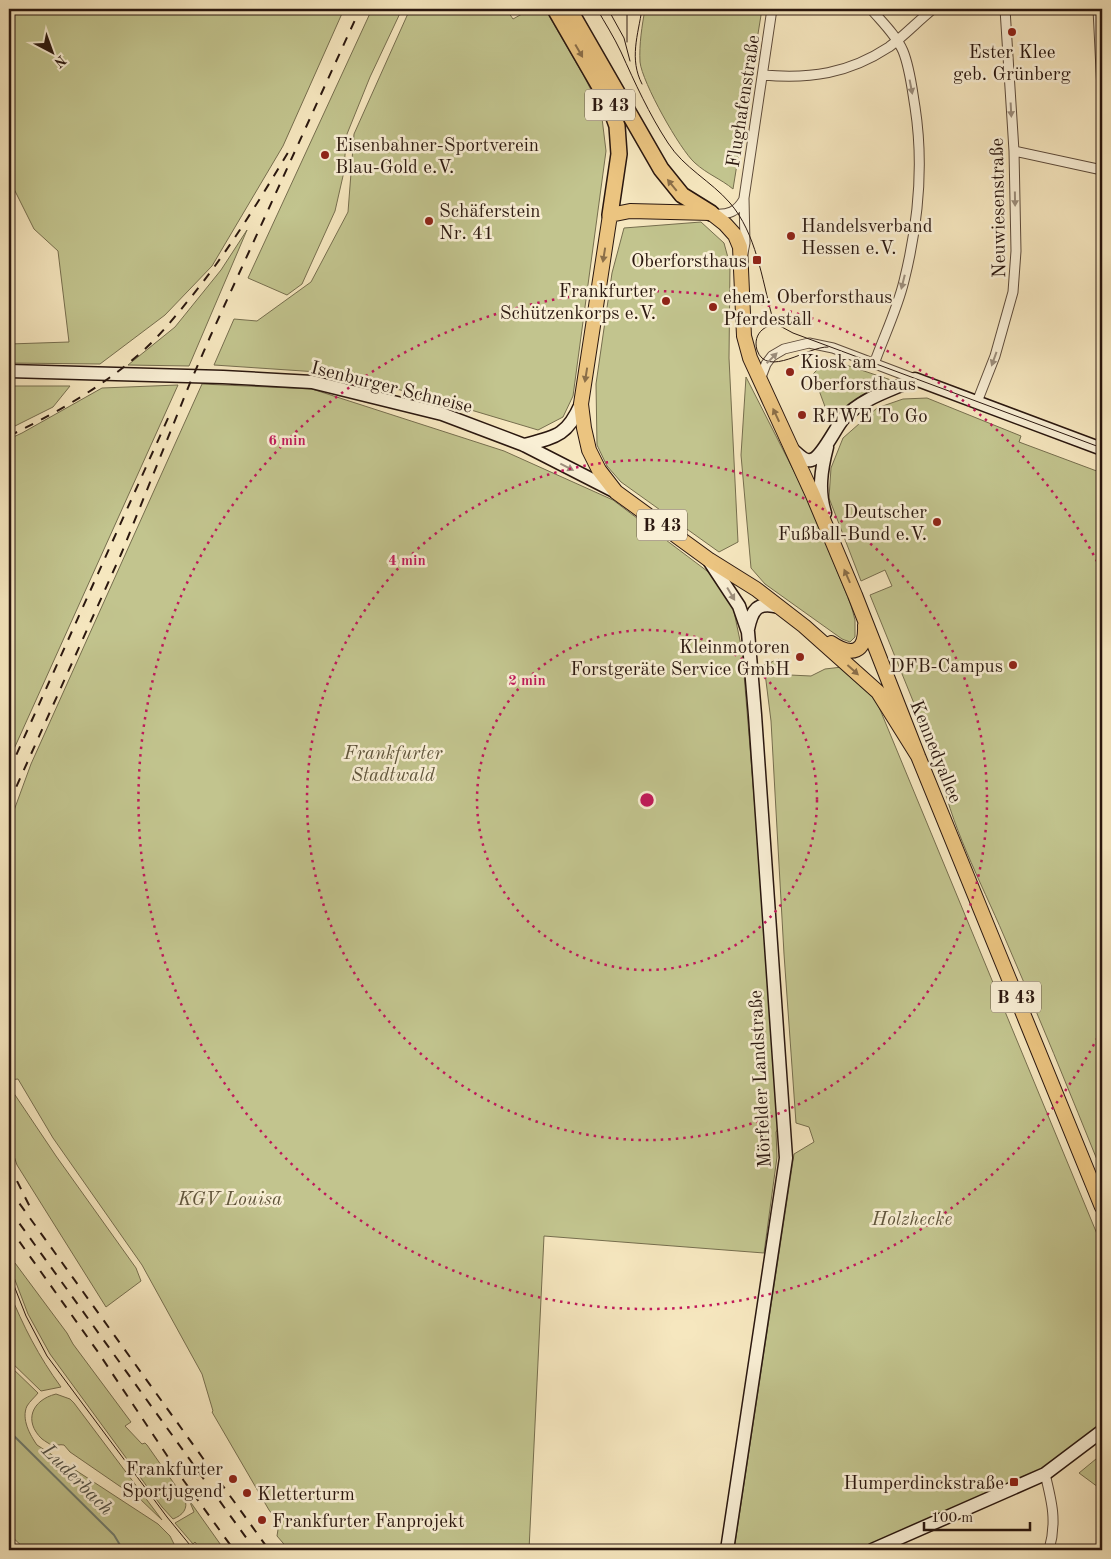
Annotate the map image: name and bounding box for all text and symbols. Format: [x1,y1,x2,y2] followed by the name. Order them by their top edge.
[1006,26,1018,38] marker: Ester Klee geb. Grünberg
[28,28,78,78] north arrow
[725,34,764,169] street label: Flughafenstraße
[575,43,583,58] one-way arrow
[953,44,1072,85] place label: Ester Klee geb. Grünberg
[51,52,69,70] text: N
[908,79,916,95] one-way arrow
[585,90,635,120] road number: B 43
[1007,102,1015,118] one-way arrow
[335,137,539,178] place label: Eisenbahner-Sportverein Blau-Gold e.V.
[989,138,1010,278] street label: Neuwiesenstraße
[319,149,331,161] marker: Eisenbahner-Sportverein Blau-Gold e.V.
[667,178,678,191] one-way arrow
[1011,192,1019,208] one-way arrow
[439,203,541,244] place label: Schäferstein Nr. 41
[423,215,435,227] marker: Schäferstein Nr. 41
[801,218,933,259] place label: Handelsverband Hessen e.V.
[785,230,797,242] marker: Handelsverband Hessen e.V.
[600,247,608,263] one-way arrow
[631,253,747,272] place label: Oberforsthaus
[751,254,763,266] marker: Oberforsthaus
[899,275,907,290] one-way arrow
[500,283,656,324] place label: Frankfurter Schützenkorps e.V.
[723,289,893,330] place label: ehem. Oberforsthaus Pferdestall
[660,295,672,307] marker: Frankfurter Schützenkorps e.V.
[707,301,719,313] marker: ehem. Oberforsthaus Pferdestall
[766,352,778,364] one-way arrow
[990,352,998,367] one-way arrow
[800,354,916,395] place label: Kiosk am Oberforsthaus
[309,359,474,418] street label: Isenburger Schneise
[784,366,796,378] marker: Kiosk am Oberforsthaus
[581,367,589,383] one-way arrow
[772,408,780,422] one-way arrow
[812,408,928,427] place label: REWE To Go
[796,409,808,421] marker: REWE To Go
[268,434,306,449] text: 6 min
[560,463,574,471] one-way arrow
[778,504,927,545] place label: Deutscher Fußball-Bund e.V.
[637,510,687,540] road number: B 43
[931,516,943,528] marker: Deutscher Fußball-Bund e.V.
[388,554,426,569] text: 4 min
[842,569,850,583] one-way arrow
[727,587,736,600] one-way arrow
[570,639,790,680] place label: Kleinmotoren Forstgeräte Service GmbH
[794,651,806,663] marker: Kleinmotoren Forstgeräte Service GmbH
[890,658,1003,677] place label: DFB-Campus
[1007,659,1019,671] marker: DFB-Campus
[847,665,860,676] one-way arrow
[508,674,546,689] text: 2 min
[905,698,964,806] street label: Kennedyallee
[343,745,443,786] park label: Frankfurter Stadtwald
[638,791,656,809] centre of rings
[991,982,1041,1012] road number: B 43
[747,989,776,1168] street label: Mörfelder Landstraße
[177,1191,282,1210] park label: KGV Louisa
[871,1211,952,1230] park label: Holzhecke
[36,1440,116,1520] water label: Luderbach
[122,1461,223,1502] place label: Frankfurter Sportjugend
[227,1473,239,1485] marker: Frankfurter Sportjugend
[843,1475,1004,1494] place label: Humperdinckstraße
[1008,1476,1020,1488] marker: Humperdinckstraße
[257,1486,355,1505] place label: Kletterturm
[241,1487,253,1499] marker: Kletterturm
[924,1499,1030,1531] scale bar
[931,1511,973,1526] text: 100 m
[272,1513,465,1532] place label: Frankfurter Fanprojekt
[256,1514,268,1526] marker: Frankfurter Fanprojekt

